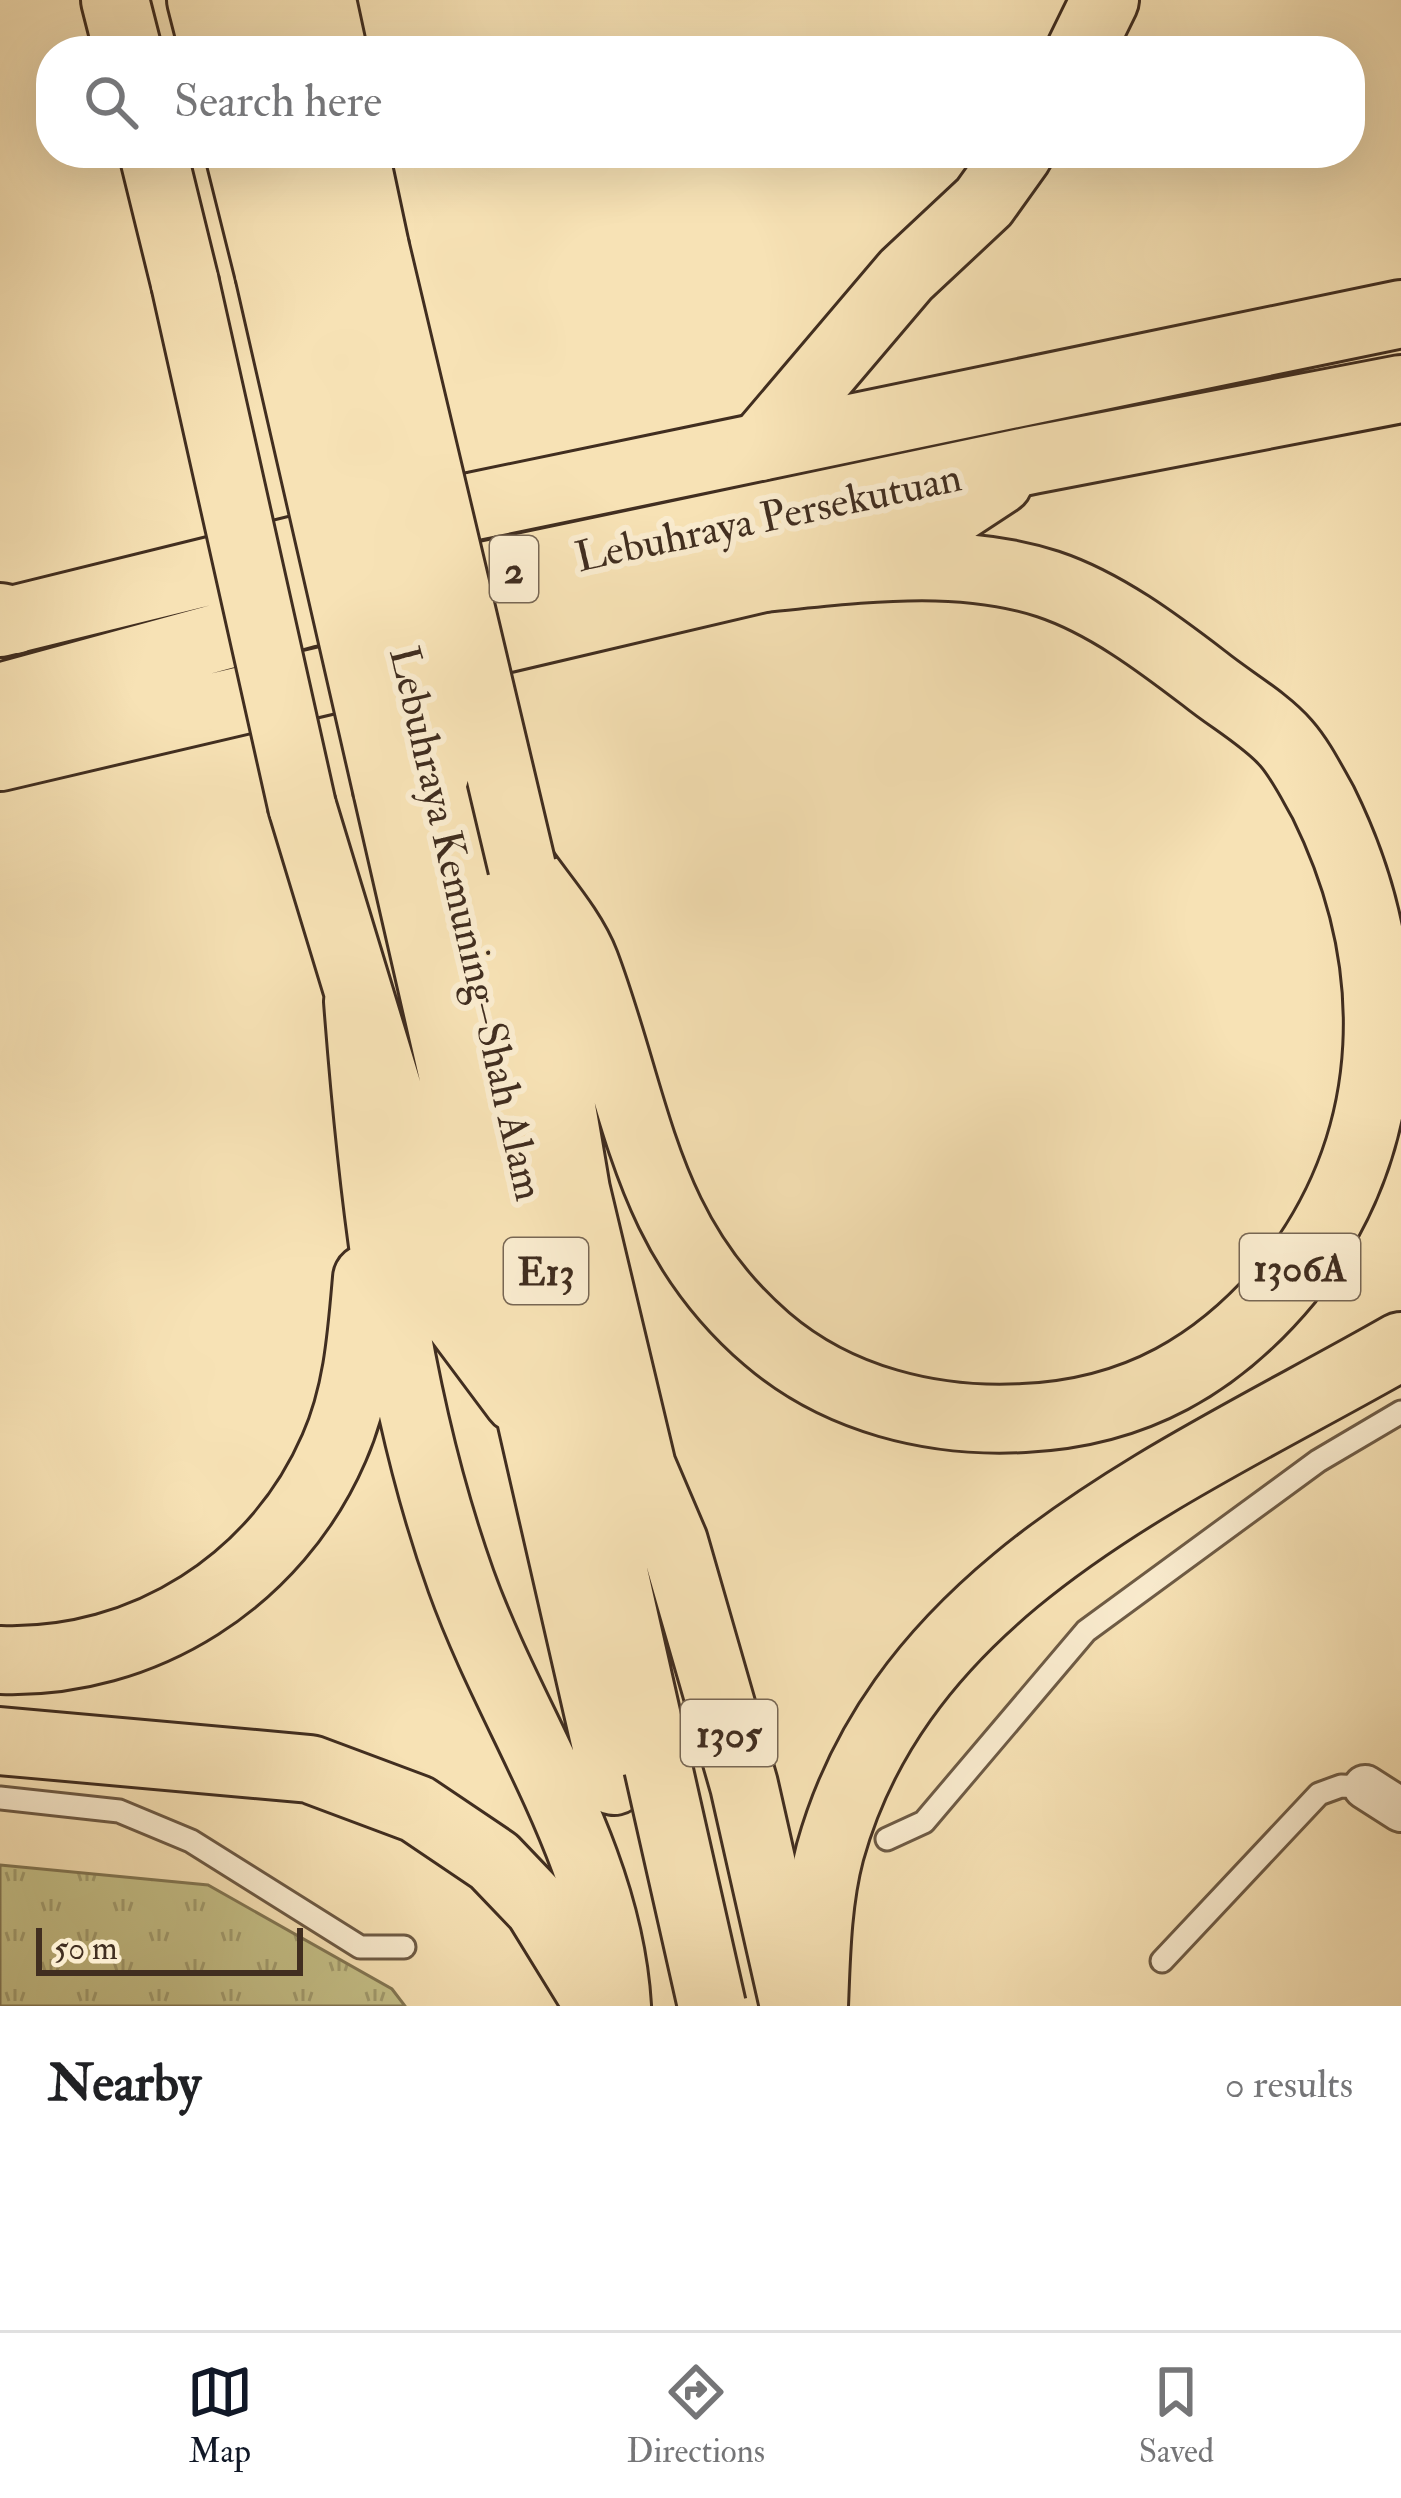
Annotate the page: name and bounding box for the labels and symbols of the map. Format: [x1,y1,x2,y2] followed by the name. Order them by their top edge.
[571,452,966,584] street label: Lebuhraya Persekutuan
[490,536,538,602] road number: 2
[377,642,555,1205] street label: Lebuhraya Kemuning–Shah Alam
[1240,1234,1360,1300] road number: 1306A
[504,1238,588,1304] road number: E13
[681,1700,777,1766] road number: 1305
[36,1922,303,1975] scale bar

